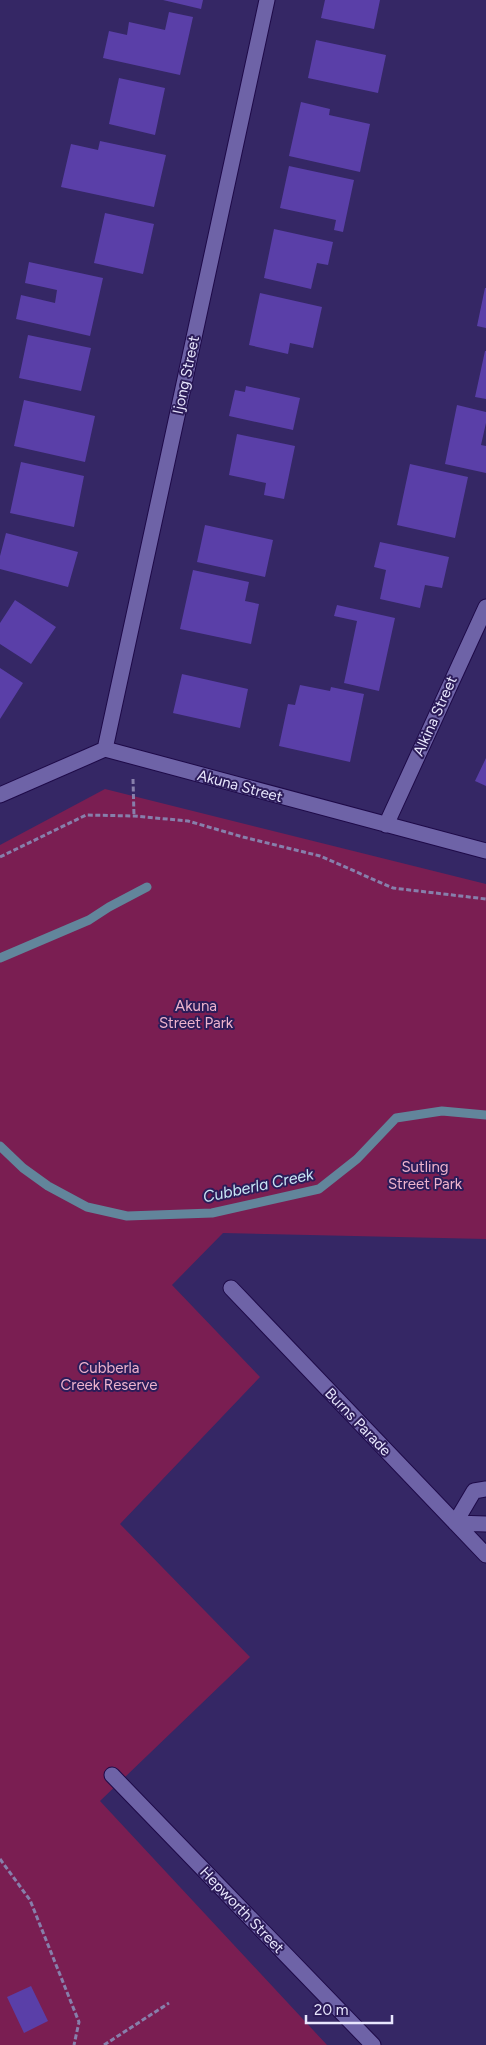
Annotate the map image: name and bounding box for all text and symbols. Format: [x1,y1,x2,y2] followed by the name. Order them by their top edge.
[169,334,203,416] street label: Ijong Street
[409,673,461,759] street label: Alkina Street
[195,766,285,806] street label: Akuna Street
[159,997,234,1032] park label: Akuna Street Park
[388,1158,463,1193] park label: Sutling Street Park
[201,1164,316,1206] water label: Cubberla Creek
[61,1359,157,1394] park label: Cubberla Creek Reserve
[321,1384,395,1460] street label: Burns Parade
[196,1863,288,1957] street label: Hepworth Street
[306,1992,392,2024] scale bar
[314,2001,348,2019] text: 20 m

